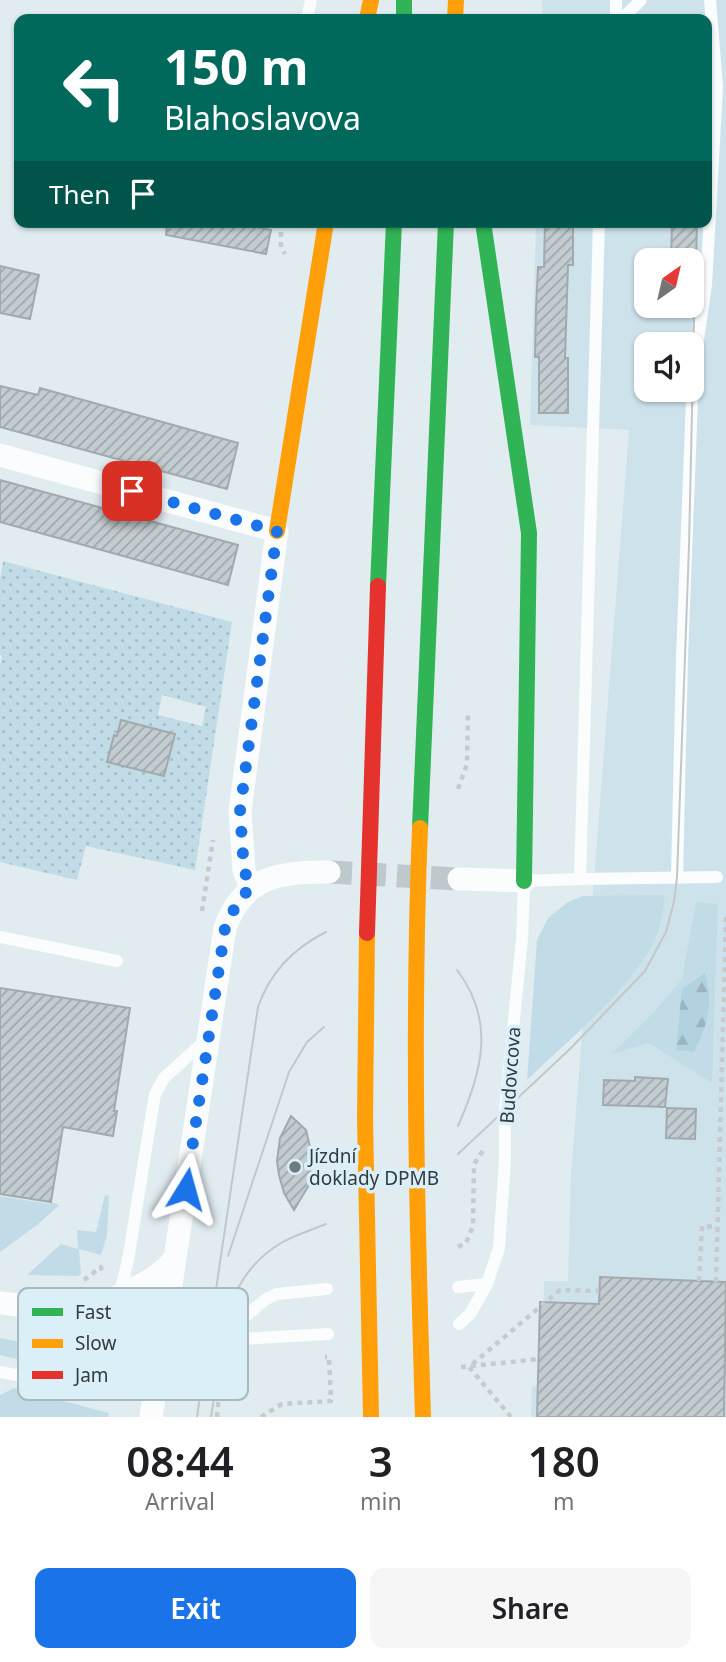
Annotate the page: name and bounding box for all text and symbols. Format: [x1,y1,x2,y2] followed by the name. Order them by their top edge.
[164,33,309,99] text: 150 m
[49,42,140,133] icon: left
[164,96,361,139] text: Blahoslavova
[124,175,162,213] icon: arrive
[49,176,110,212] text: Then
[634,248,704,318] north arrow
[634,248,704,402] map controls
[634,332,704,402] button: sound
[102,461,162,521] pin
[113,472,151,510] icon: arrive
[494,1026,526,1124] street label: Budovcova
[307,1143,439,1191] place label: Jízdní doklady DPMB
[149,1152,223,1226] position arrow
[287,1159,303,1175] marker: Jízdní doklady DPMB
[18,1288,248,1400] legend
[75,1299,112,1325] text: Fast
[75,1330,116,1356] text: Slow
[73,1362,109,1388] text: Jam
[126,1432,234,1489] text: 08:44
[369,1432,393,1489] text: 3
[528,1432,600,1489] text: 180
[145,1485,215,1517] text: Arrival
[360,1485,402,1517] text: min
[553,1485,575,1517] text: m
[35,1568,356,1648] button: Exit
[370,1568,691,1648] button: Share

